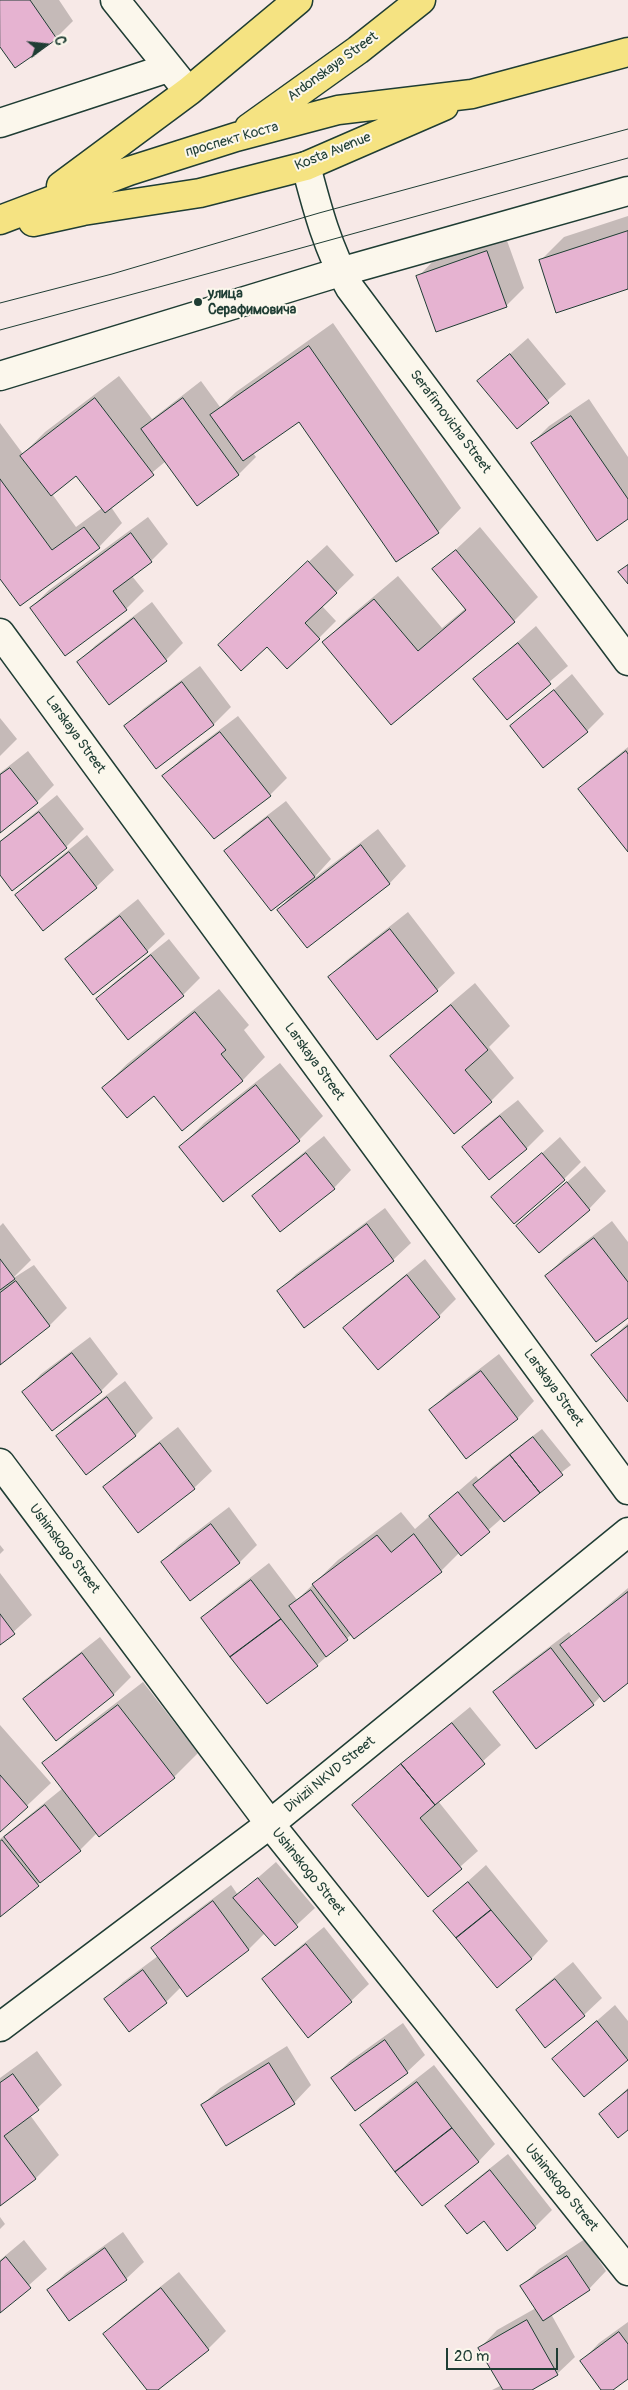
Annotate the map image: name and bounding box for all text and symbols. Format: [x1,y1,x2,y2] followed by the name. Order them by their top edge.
[20,20,70,70] north arrow
[285,29,381,105] street label: Ardonskaya Street
[51,34,69,47] text: С
[184,119,280,161] street label: проспект Коста
[293,129,373,175] street label: Kosta Avenue
[208,286,296,318] place label: улица Серафимовича
[192,296,204,308] marker: улица Серафимовича
[406,367,494,477] street label: Serafimovicha Street
[41,693,109,777] street label: Larskaya Street
[280,1020,348,1104] street label: Larskaya Street
[519,1346,587,1430] street label: Larskaya Street
[25,1501,103,1597] street label: Ushinskogo Street
[281,1733,379,1817] street label: Divizii NKVD Street
[268,1825,348,1919] street label: Ushinskogo Street
[521,2141,601,2235] street label: Ushinskogo Street
[448,2338,560,2370] scale bar
[454,2347,489,2366] text: 20 m

